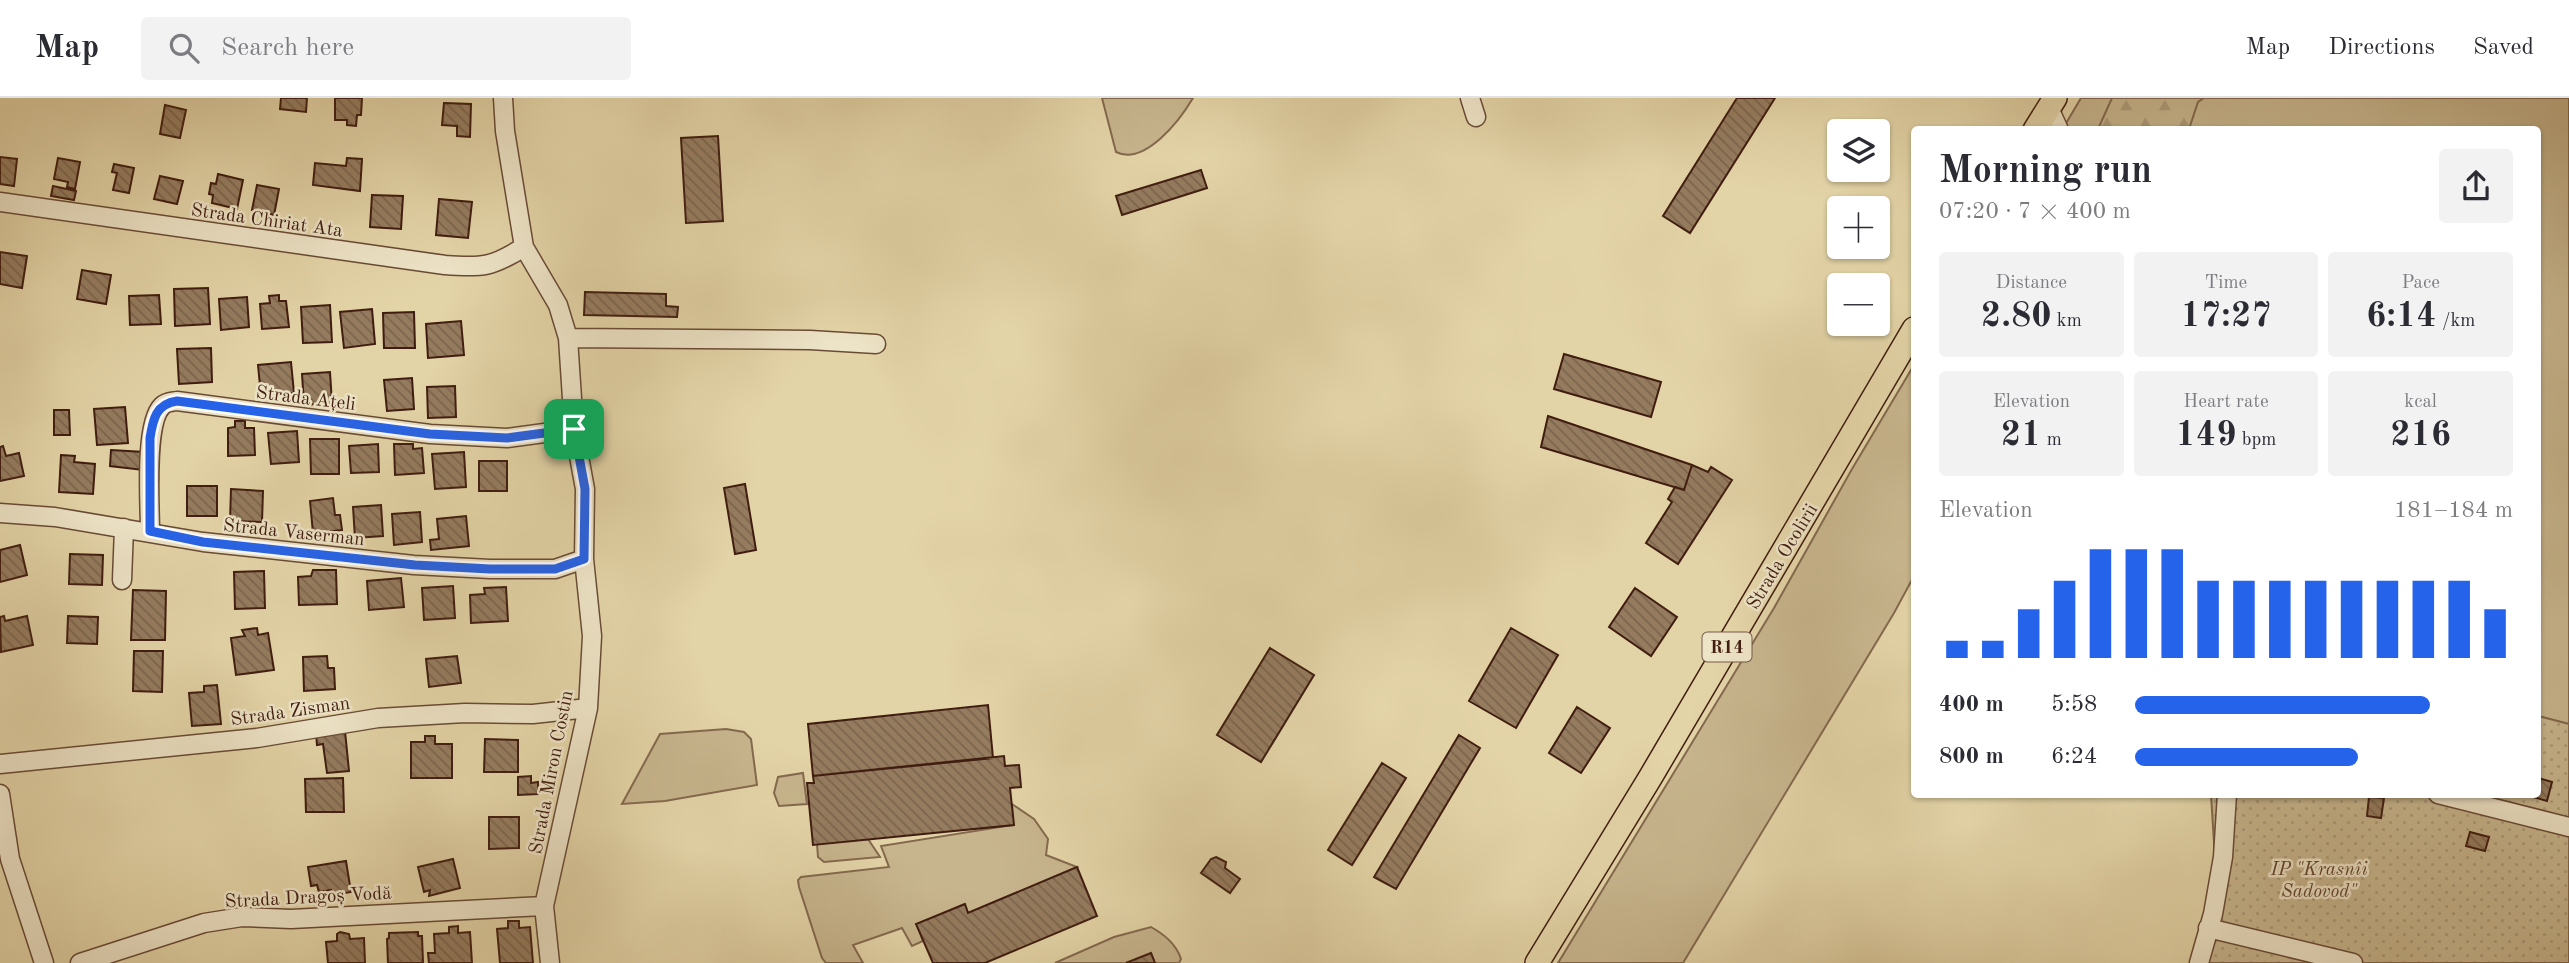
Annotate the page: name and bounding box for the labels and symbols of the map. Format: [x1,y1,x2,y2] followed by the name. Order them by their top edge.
[189,201,344,242] street label: Strada Chiriat Ata
[255,384,357,415] street label: Strada Ațeli
[544,399,604,459] pin
[1744,501,1822,613] street label: Strada Ocolirii
[222,517,365,550] street label: Strada Vaserman
[1702,632,1752,662] road number: R14
[527,689,578,856] street label: Strada Miron Costin
[229,695,351,730] street label: Strada Zisman
[2269,861,2368,902] park label: IP "Krasnîi Sadovod"
[224,885,393,912] street label: Strada Dragoș Vodă

